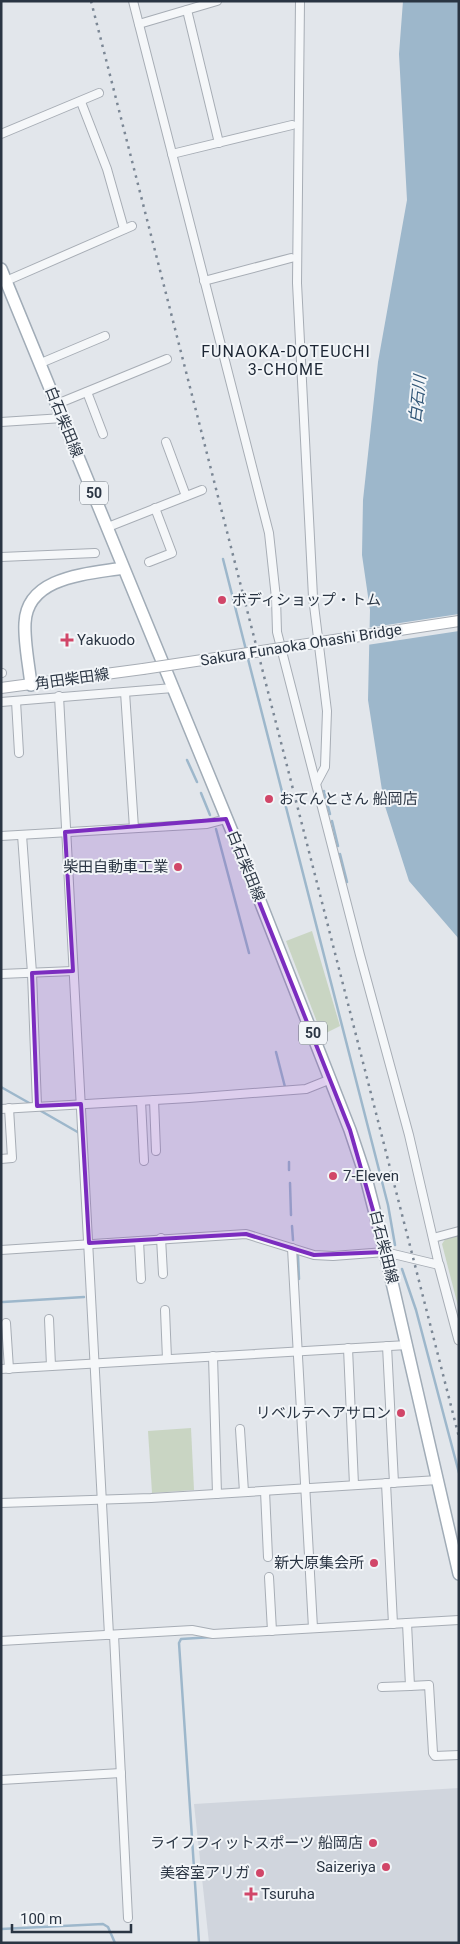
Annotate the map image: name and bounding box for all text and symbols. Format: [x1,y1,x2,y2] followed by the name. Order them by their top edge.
[201,342,371,379] district label: FUNAOKA-DOTEUCHI 3-CHOME
[406,372,430,424] water label: 白石川
[42,384,86,460] street label: 白石柴田線
[80,482,108,504] road number: 50
[232,591,381,609] place label: ボディショップ・トム
[216,594,228,606] marker: ボディショップ・トム
[199,620,403,670] street label: Sakura Funaoka Ohashi Bridge
[77,631,135,649] place label: Yakuodo
[61,634,73,646] marker: Yakuodo
[34,665,110,693] street label: 角田柴田線
[279,790,418,808] place label: おてんとさん 船岡店
[263,793,275,805] marker: おてんとさん 船岡店
[224,828,268,904] street label: 白石柴田線
[63,858,168,876] place label: 柴田自動車工業
[172,861,184,873] marker: 柴田自動車工業
[299,1021,327,1044] road number: 50
[343,1167,399,1185] place label: 7-Eleven
[327,1170,339,1182] marker: 7-Eleven
[366,1208,402,1286] street label: 白石柴田線
[256,1404,391,1422] place label: リベルテヘアサロン
[395,1407,407,1419] marker: リベルテヘアサロン
[274,1554,364,1572] place label: 新大原集会所
[368,1557,380,1569] marker: 新大原集会所
[150,1834,363,1852] place label: ライフフィットスポーツ 船岡店
[367,1837,379,1849] marker: ライフフィットスポーツ 船岡店
[316,1858,376,1876] place label: Saizeriya
[380,1861,392,1873] marker: Saizeriya
[160,1864,250,1882] place label: 美容室アリガ
[254,1867,266,1879] marker: 美容室アリガ
[261,1885,315,1903] place label: Tsuruha
[245,1888,257,1900] marker: Tsuruha
[12,1902,131,1934] scale bar
[20,1910,62,1928] text: 100 m

